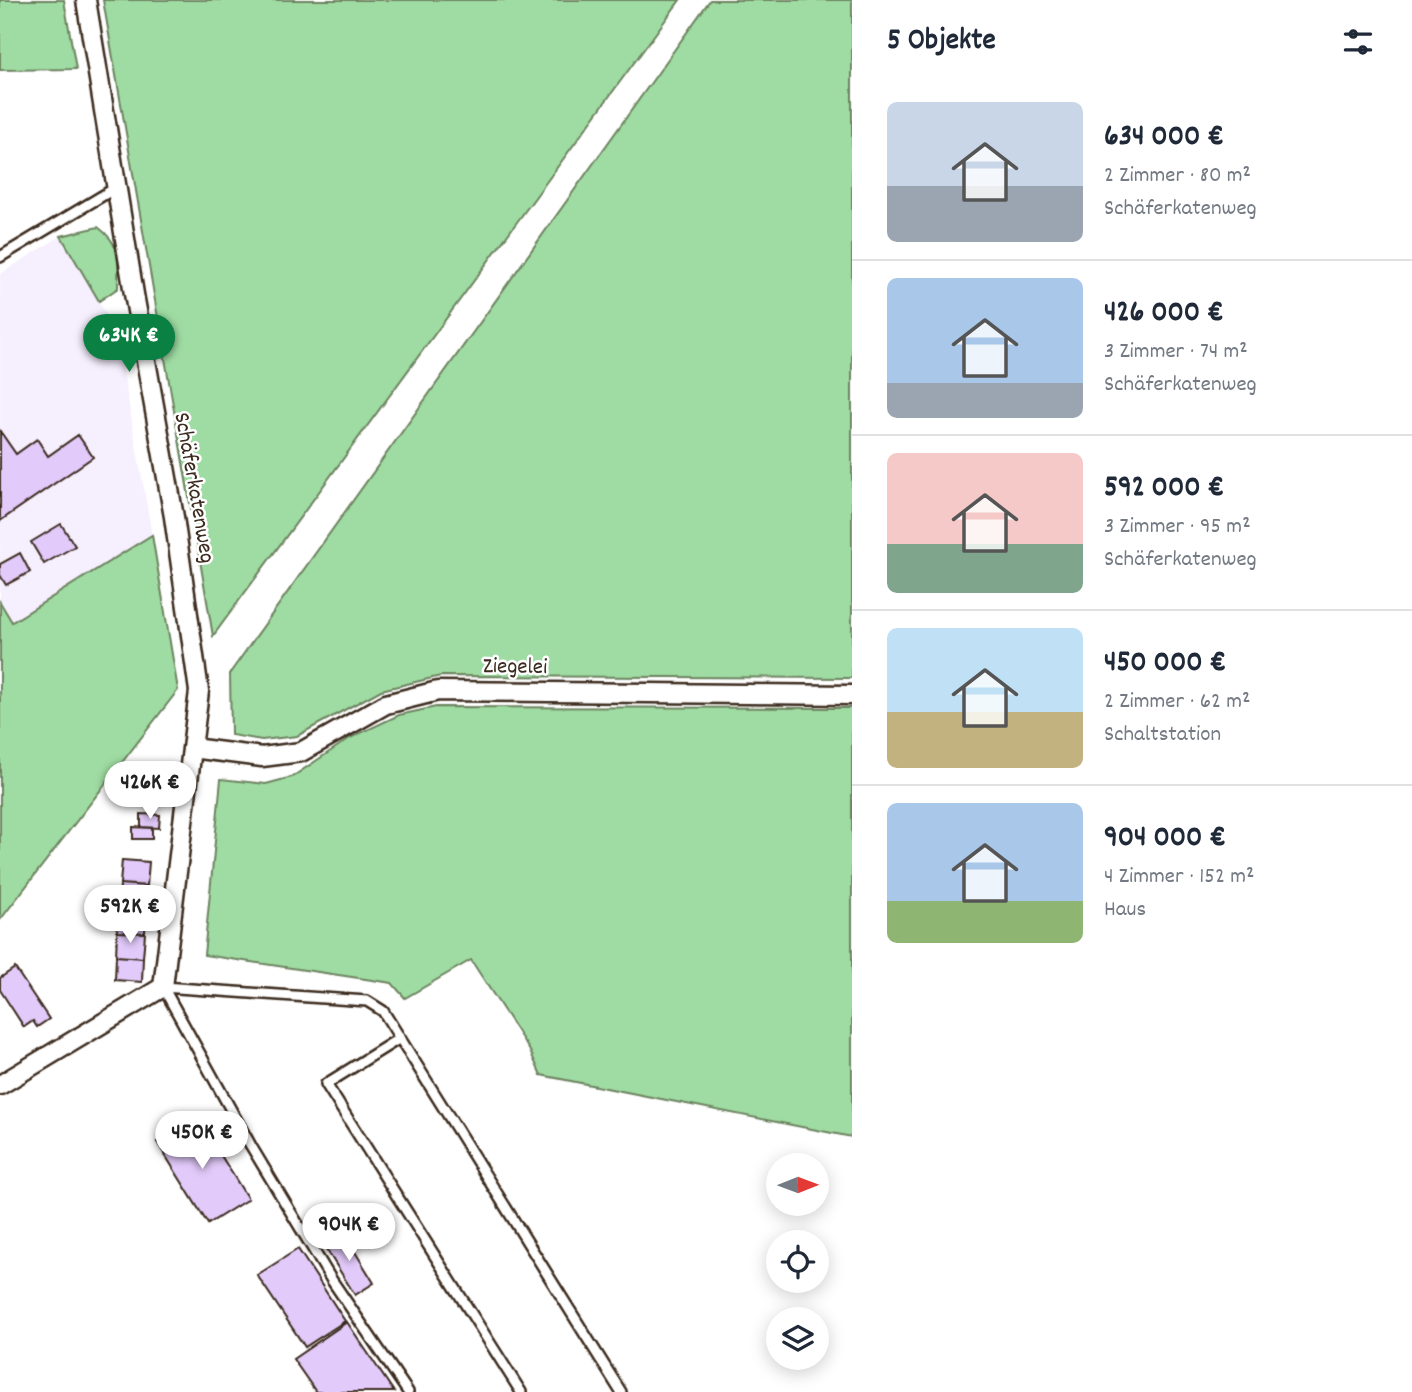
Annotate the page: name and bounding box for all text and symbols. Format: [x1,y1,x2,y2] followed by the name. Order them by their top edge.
[887,21,996,64] text: 5 Objekte
[1339,23,1377,61] icon: filters
[1104,117,1224,160] text: 634 000 €
[943,130,1027,214] icon: home
[1104,160,1251,193] text: 2 Zimmer · 80 m²
[1104,193,1257,226] text: Schäferkatenweg
[1104,293,1224,336] text: 426 000 €
[943,306,1027,390] icon: home
[72,314,186,374] pin: 634K €
[99,320,159,353] text: 634K €
[1104,336,1248,369] text: 3 Zimmer · 74 m²
[1104,369,1257,402] text: Schäferkatenweg
[164,410,222,566] street label: Schäferkatenweg
[1104,468,1224,511] text: 592 000 €
[943,481,1027,565] icon: home
[1104,511,1251,544] text: 3 Zimmer · 95 m²
[1104,544,1257,577] text: Schäferkatenweg
[1104,643,1226,686] text: 450 000 €
[482,651,548,685] street label: Ziegelei
[943,656,1027,740] icon: home
[1104,686,1251,719] text: 2 Zimmer · 62 m²
[1104,719,1221,752] text: Schaltstation
[93,762,207,821] pin: 426K €
[120,767,180,800] text: 426K €
[1104,818,1226,861] text: 904 000 €
[943,831,1027,915] icon: home
[1104,861,1254,894] text: 4 Zimmer · 152 m²
[73,886,187,945] pin: 592K €
[100,891,160,924] text: 592K €
[1104,894,1146,927] text: Haus
[145,1112,259,1171] pin: 450K €
[171,1117,233,1150] text: 450K €
[766,1153,830,1216] north arrow
[766,1153,829,1370] map controls
[292,1204,406,1263] pin: 904K €
[318,1209,380,1242] text: 904K €
[766,1230,829,1293] button: locate
[766,1307,829,1370] button: layers

